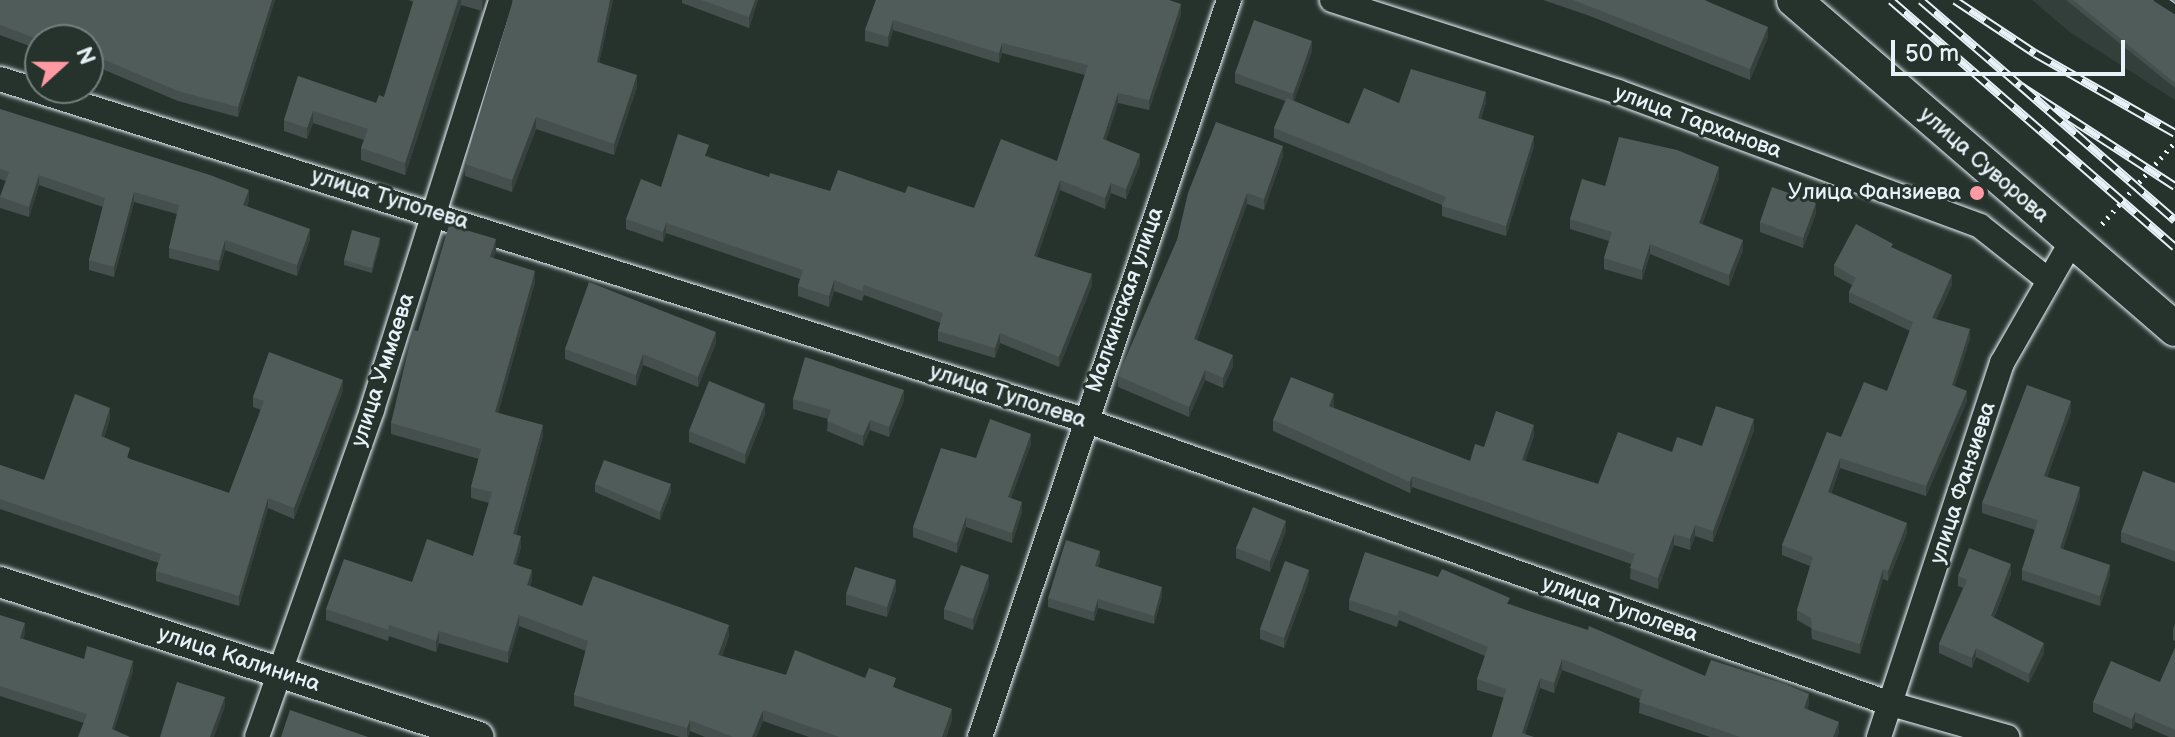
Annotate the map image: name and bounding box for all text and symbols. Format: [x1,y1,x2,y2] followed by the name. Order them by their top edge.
[24,24,104,104] north arrow
[1895,24,2129,74] scale bar
[1905,39,1959,68] text: 50 m
[69,43,101,68] text: N
[1611,80,1785,164] street label: улица Тарханова
[1914,101,2054,229] street label: улица Суворова
[308,163,472,235] street label: улица Туполева
[1788,180,1961,206] place label: Улица Фанзиева
[1968,184,1986,202] marker: Улица Фанзиева
[1081,204,1169,396] street label: Малкинская улица
[346,290,420,450] street label: улица Уммаева
[926,358,1090,434] street label: улица Туполева
[1924,399,2002,567] street label: улица Фанзиева
[1539,570,1701,648] street label: улица Туполева
[155,620,323,698] street label: улица Калинина

